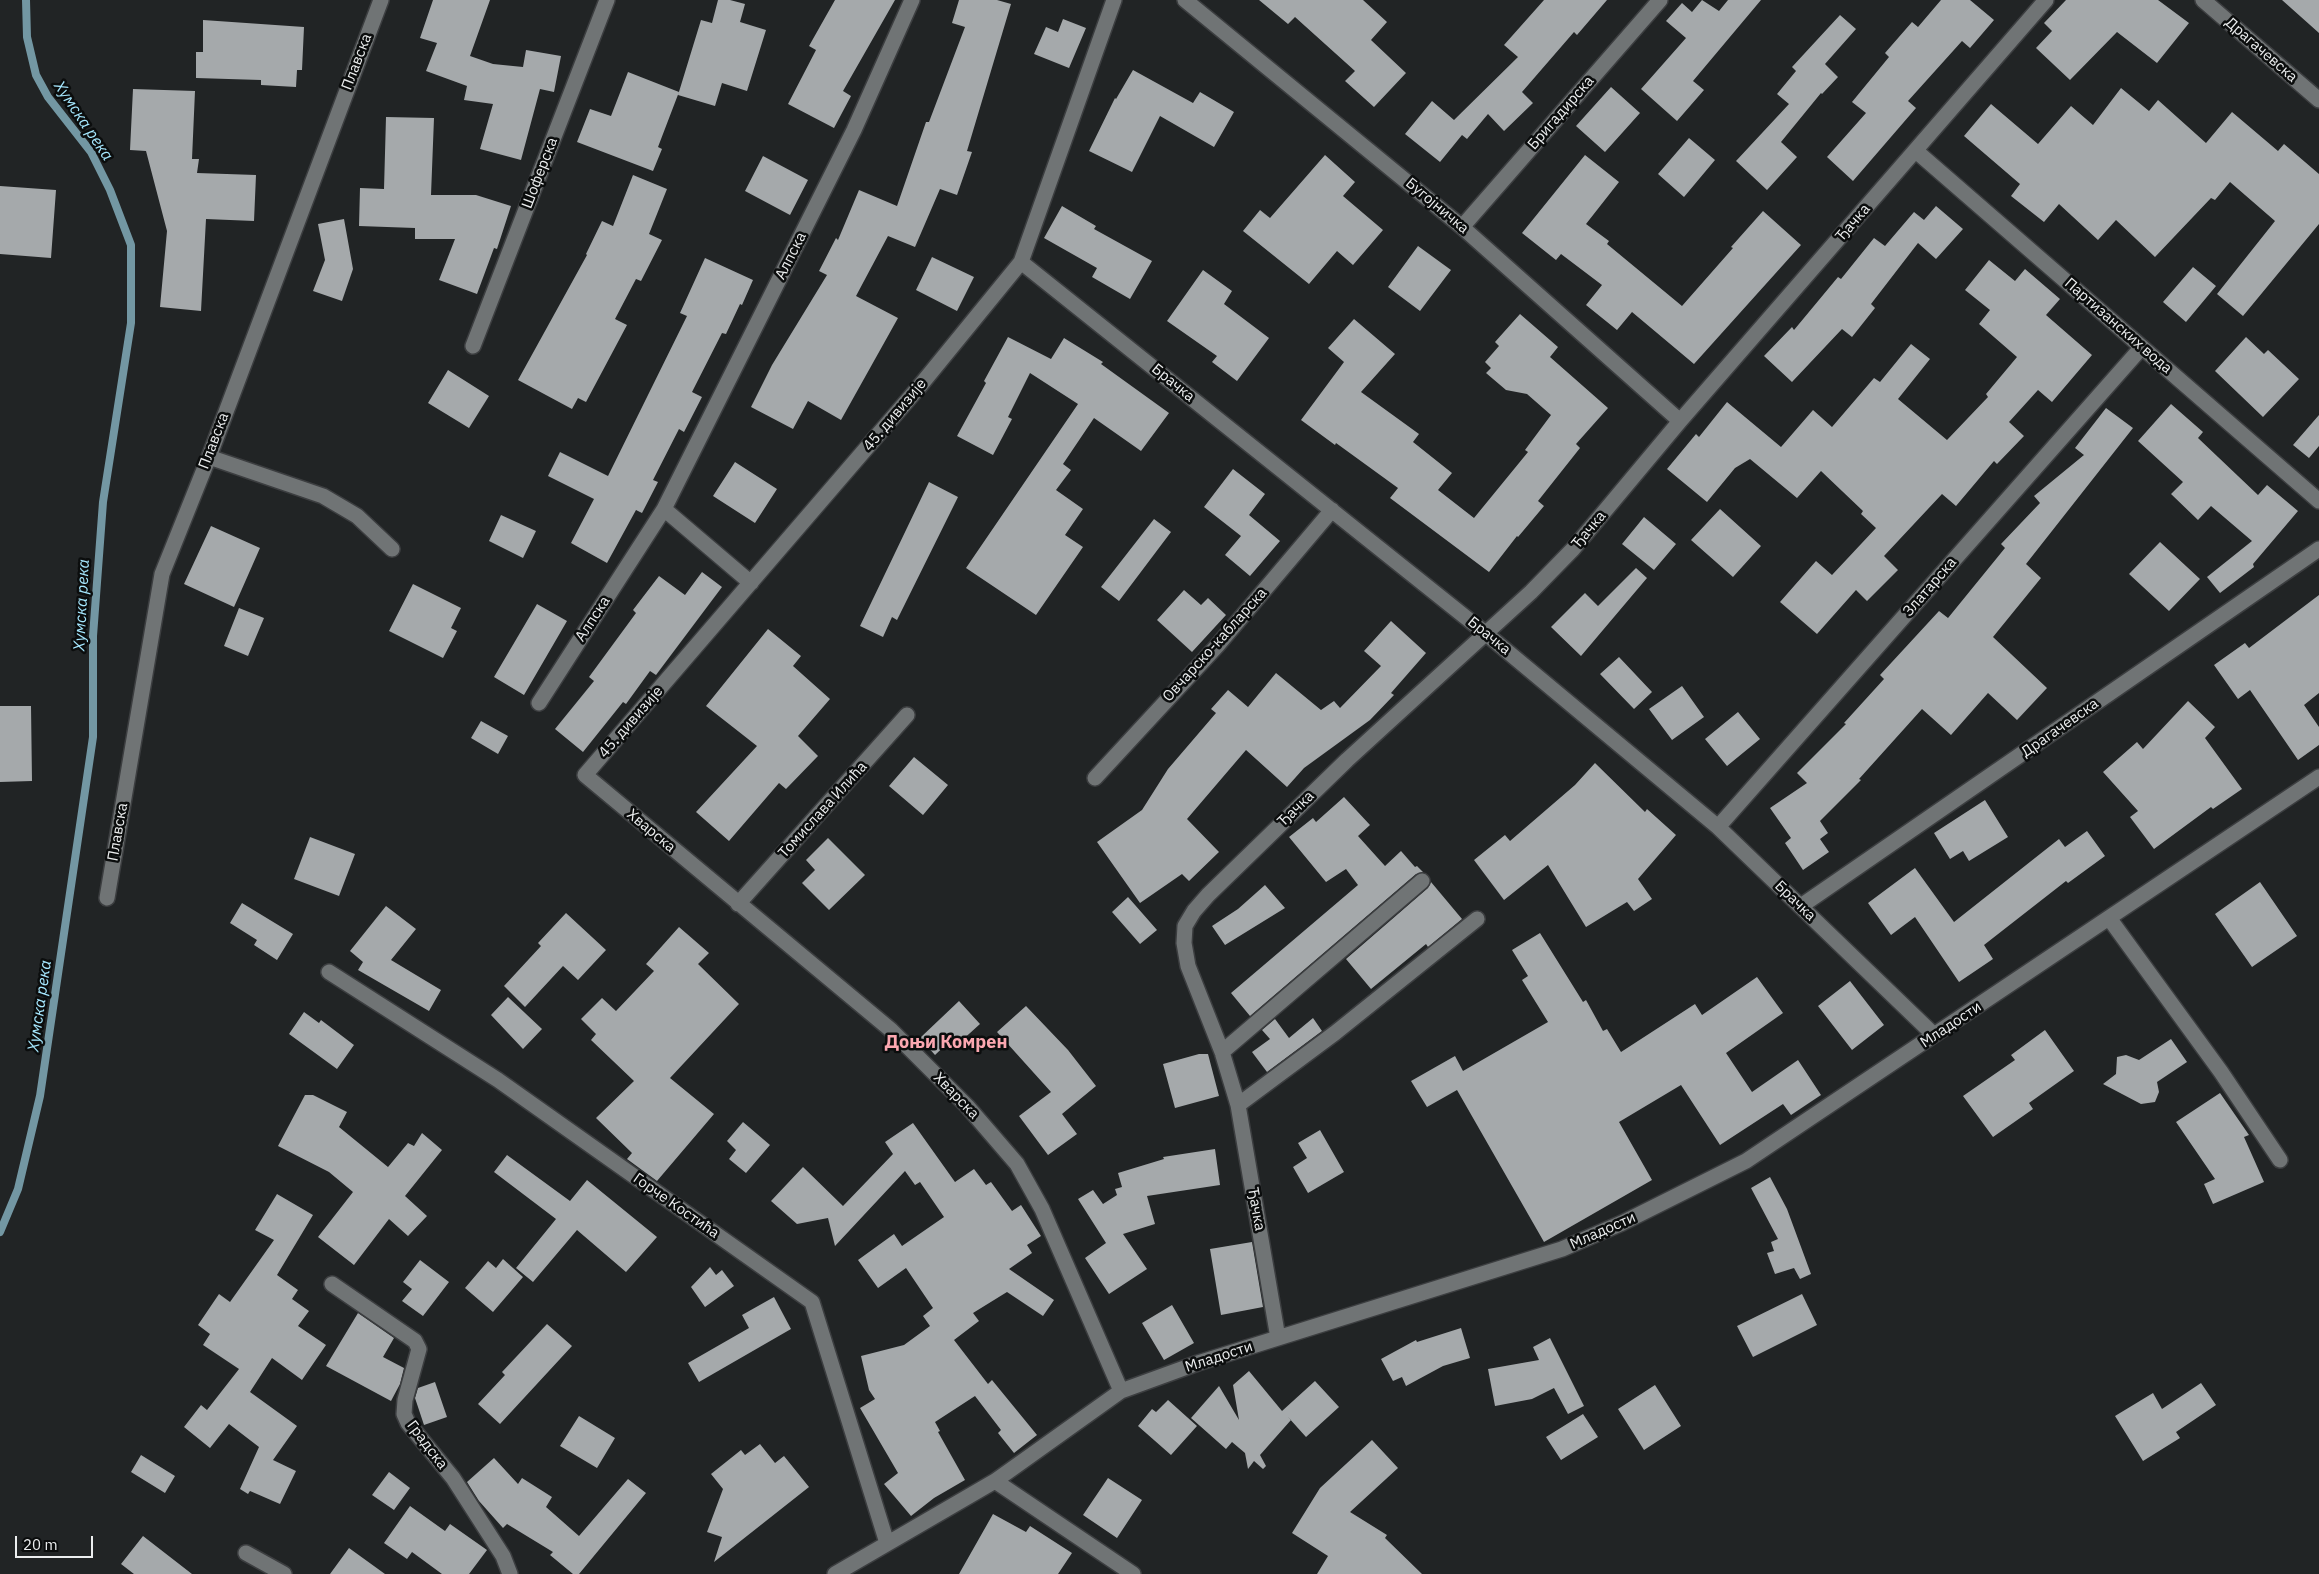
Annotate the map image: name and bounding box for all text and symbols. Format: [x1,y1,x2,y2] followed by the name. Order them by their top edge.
[2221,14,2301,86] street label: Драгачевска
[338,31,376,93] street label: Плавска
[1524,72,1598,154] street label: Бригадирска
[49,78,117,164] water label: Хумска река
[518,135,562,211] street label: Шоферска
[1402,174,1472,238] street label: Бугојничка
[1832,201,1874,245] street label: Ђачка
[772,229,810,283] street label: Алпска
[2061,274,2175,378] street label: Партизанских вода
[1148,360,1198,406] street label: Брачка
[860,375,930,455] street label: 45. дивизије
[195,410,233,472] street label: Плавска
[1568,507,1610,553] street label: Ђачка
[1899,554,1961,620] street label: Златарска
[70,559,94,651] water label: Хумска река
[1159,584,1271,706] street label: Овчарско-кабларска
[572,593,614,645] street label: Алпска
[1464,613,1514,659] street label: Брачка
[595,683,667,761] street label: 45. дивизије
[2018,695,2102,761] street label: Драгачевска
[775,758,871,862] street label: Томислава Илића
[1274,787,1318,831] street label: Ђачка
[104,801,132,863] street label: Плавска
[623,806,679,856] street label: Хварска
[1771,877,1819,925] street label: Брачка
[24,959,56,1053] water label: Хумска река
[1917,998,1985,1052] street label: Младости
[885,1032,1007,1054] district label: Доњи Комрен
[929,1069,983,1123] street label: Хварска
[630,1170,722,1242] street label: Горче Костића
[1243,1186,1269,1232] street label: Ђачка
[1567,1209,1639,1253] street label: Младости
[1183,1338,1255,1376] street label: Младости
[403,1417,451,1473] street label: Градска
[18,1526,95,1558] scale bar
[23,1535,58,1554] text: 20 m

